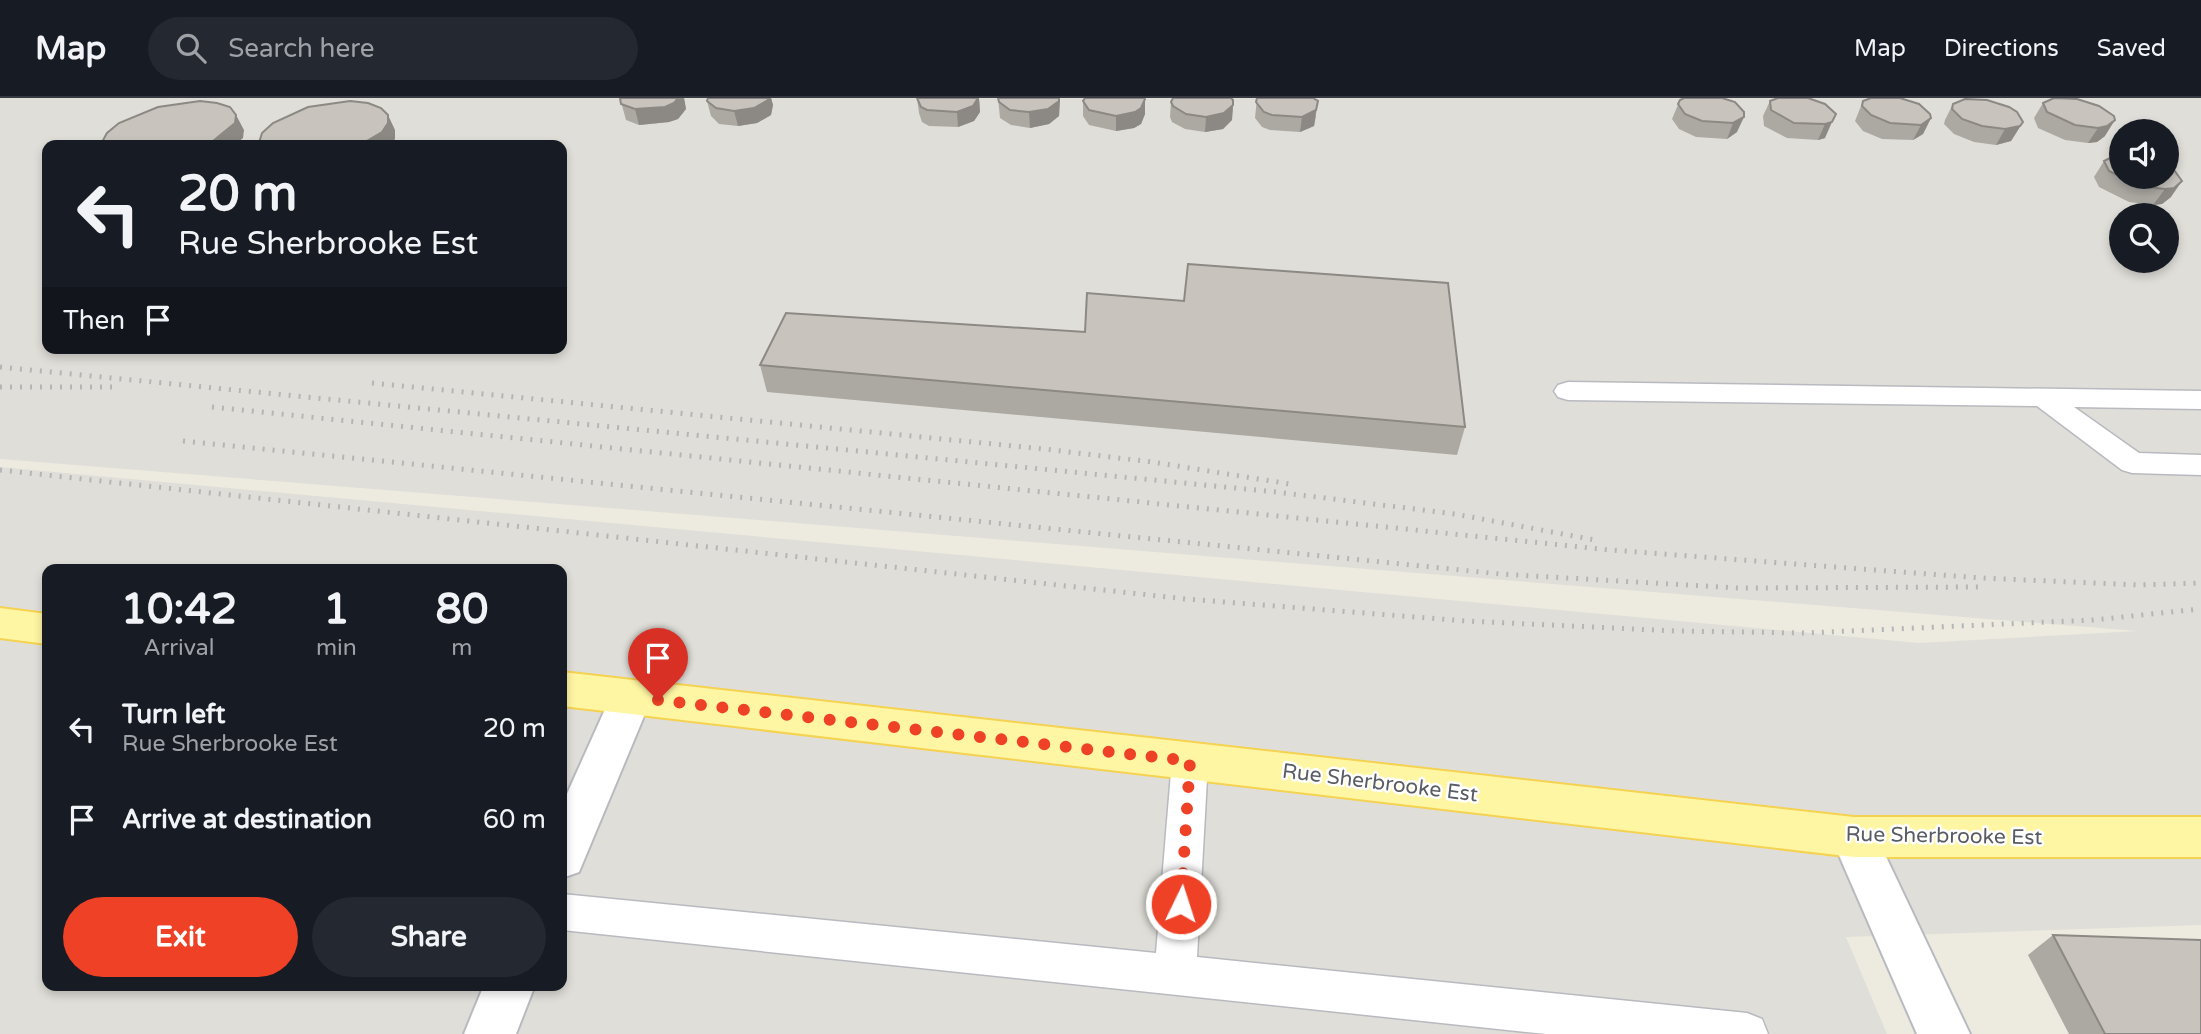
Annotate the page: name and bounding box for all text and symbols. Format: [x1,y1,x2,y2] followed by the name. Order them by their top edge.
[148,17,638,80] search box
[35,29,106,68] text: Map
[172,29,210,67] icon: search
[228,33,374,64] text: Search here
[1854,34,1906,63] text: Map
[1944,34,2059,63] text: Directions
[2097,34,2166,63] text: Saved
[2109,119,2179,273] map controls
[2109,119,2179,189] button: sound
[178,165,297,224] text: 20 m
[63,168,154,259] icon: left
[2109,203,2179,273] button: search
[178,225,478,263] text: Rue Sherbrooke Est
[139,301,177,339] icon: arrive
[63,305,125,336] text: Then
[121,584,237,635] text: 10:42
[323,584,350,635] text: 1
[436,584,488,635] text: 80
[628,628,688,700] pin
[143,634,214,662] text: Arrival
[316,634,357,662] text: min
[451,634,472,662] text: m
[639,639,677,677] icon: arrive
[122,699,225,730] text: Turn left
[63,710,101,748] icon: left
[483,713,546,744] text: 20 m
[122,730,338,758] text: Rue Sherbrooke Est
[1281,759,1479,807] street label: Rue Sherbrooke Est
[63,801,101,839] icon: arrive
[122,804,372,835] text: Arrive at destination
[483,804,546,835] text: 60 m
[1845,822,2043,850] street label: Rue Sherbrooke Est
[1144,867,1218,941] position arrow
[63,897,298,977] button: Exit
[312,897,546,977] button: Share

